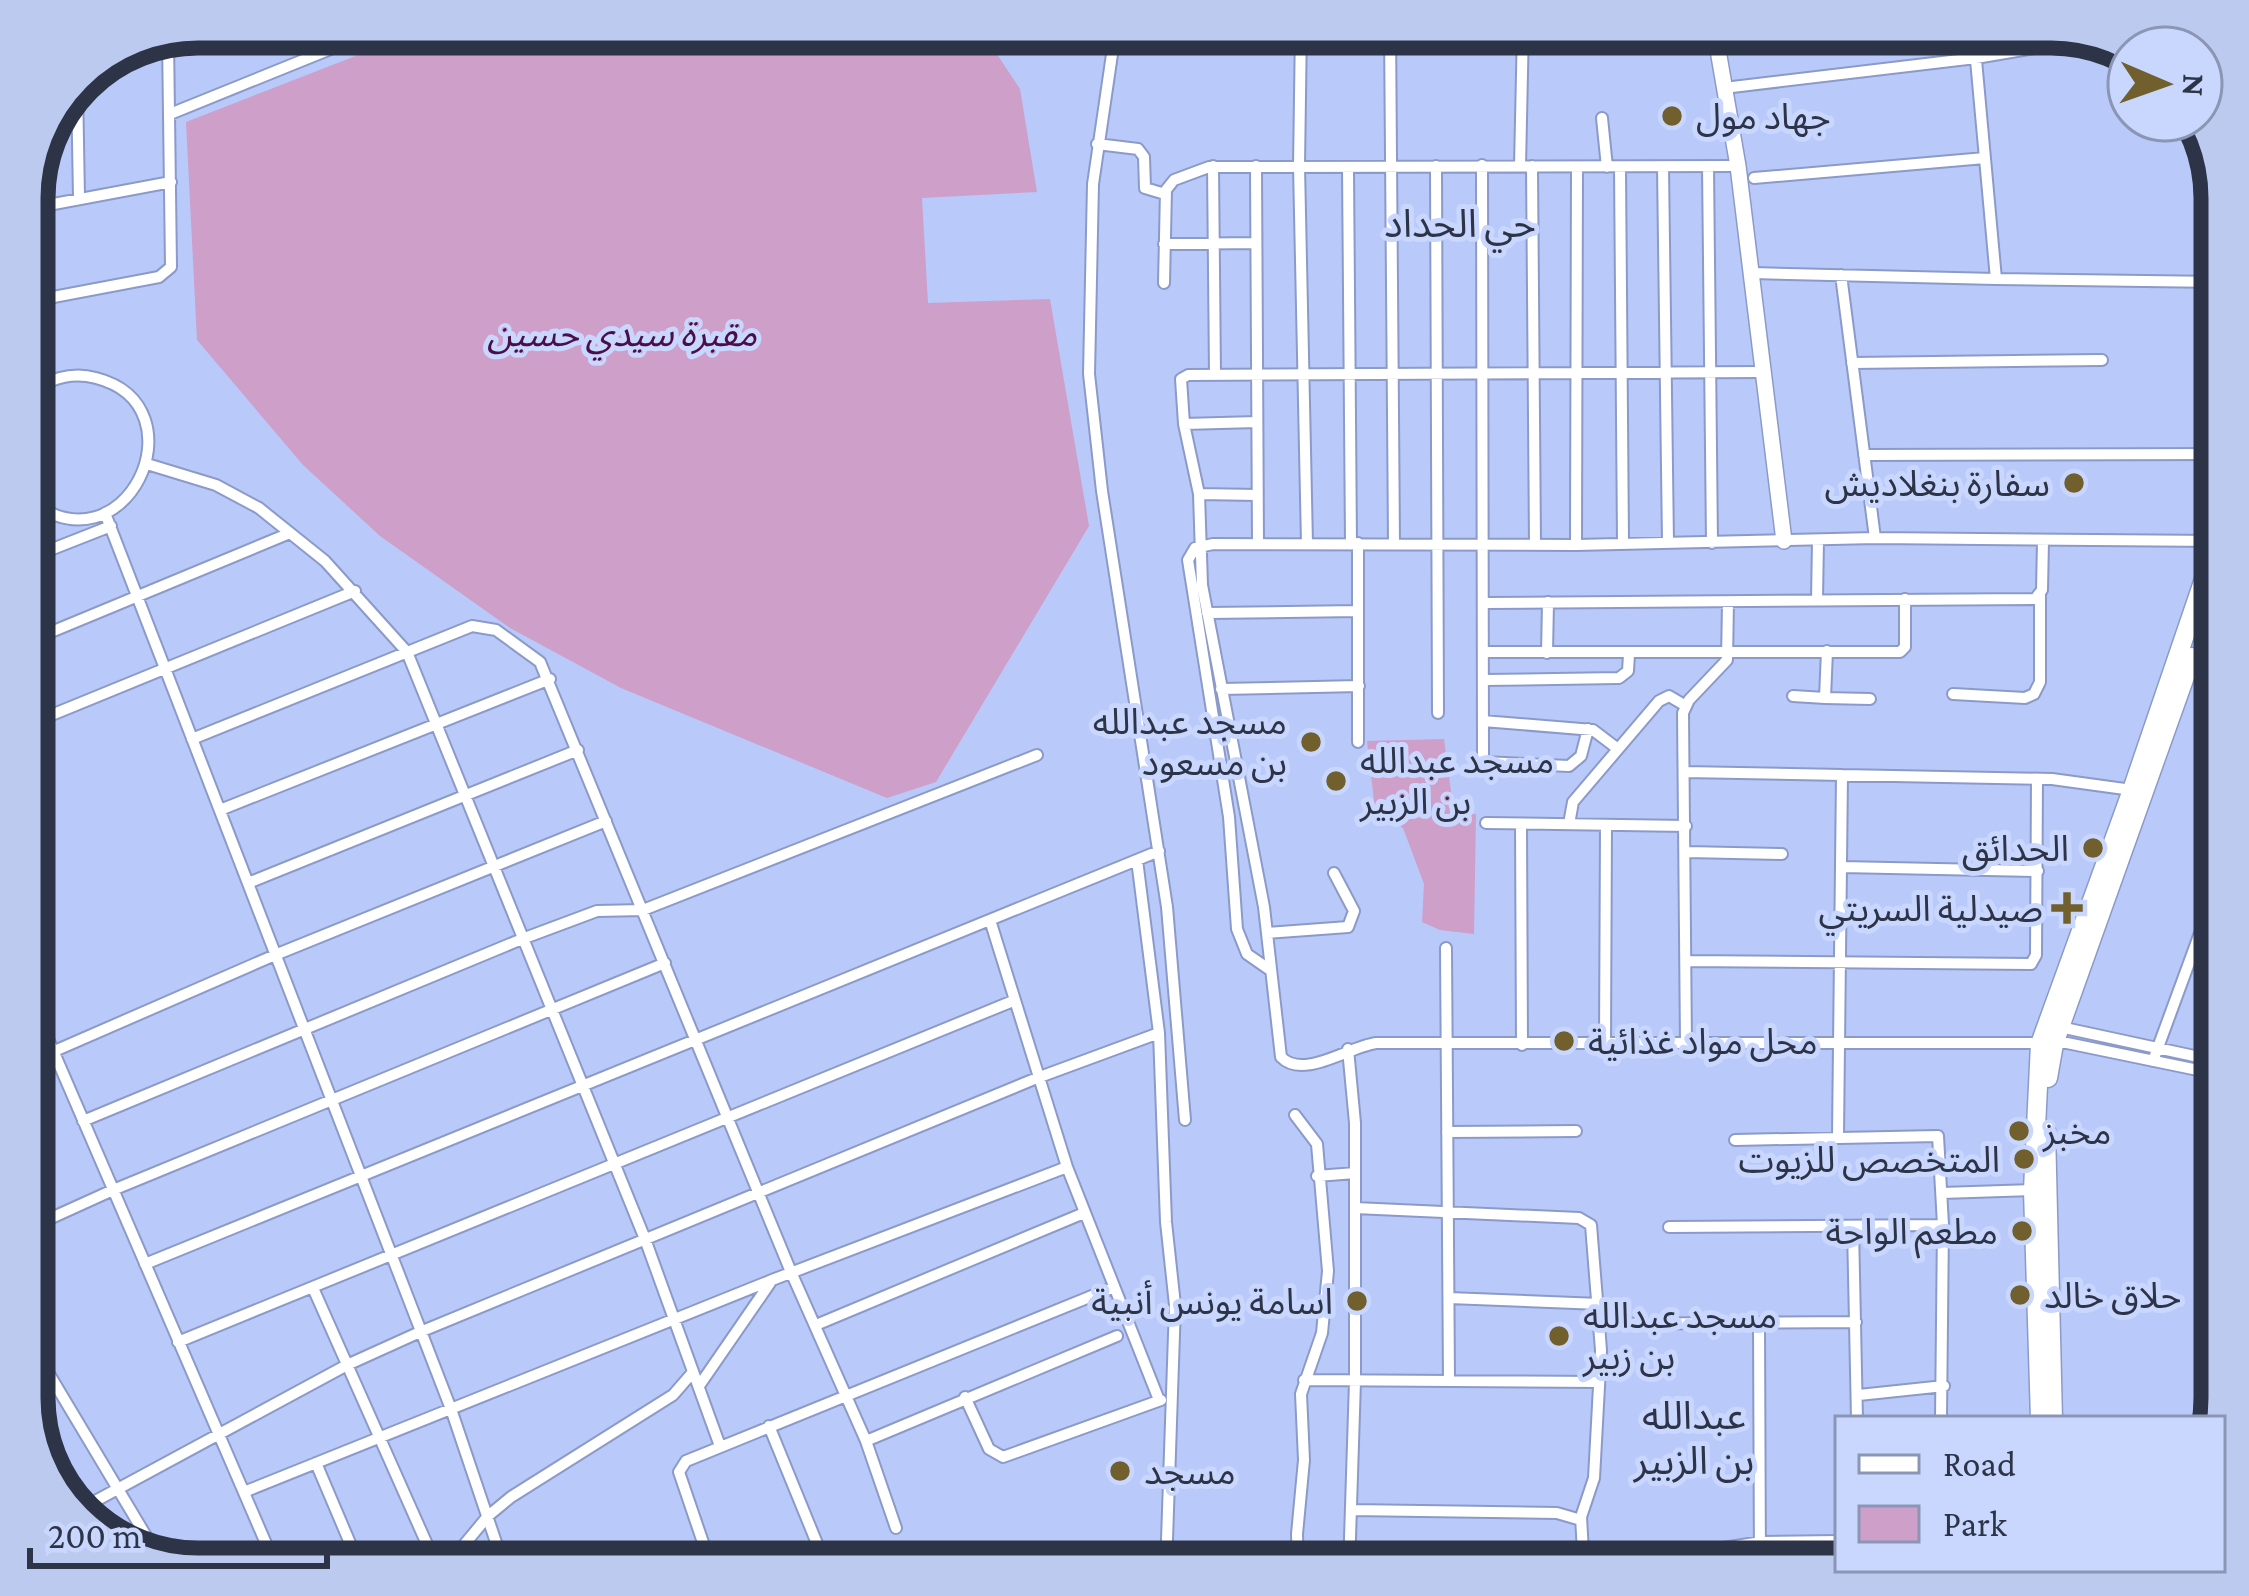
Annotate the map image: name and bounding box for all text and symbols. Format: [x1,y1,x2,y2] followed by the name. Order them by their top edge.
[2105,24,2225,144] north arrow
[2176,73,2213,97] text: N
[1696,97,1831,138] place label: جهاد مول
[1659,103,1685,129] marker: جهاد مول
[1384,202,1536,253] district label: حي الحداد
[487,314,757,361] park label: مقبرة سيدي حسين
[1824,464,2050,505] place label: سفارة بنغلاديش
[2061,470,2087,496] marker: سفارة بنغلاديش
[1093,702,1287,784] place label: مسجد عبدالله بن مسعود
[1298,729,1324,755] marker: مسجد عبدالله بن مسعود
[1359,741,1554,823] place label: مسجد عبدالله بن الزبير
[1323,768,1349,794] marker: مسجد عبدالله بن الزبير
[1962,829,2069,871] place label: الحدائق
[2080,835,2106,861] marker: الحدائق
[1818,889,2043,936] place label: صيدلية السريتي
[2054,895,2080,921] marker: صيدلية السريتي
[1588,1022,1818,1063] place label: محل مواد غذائية
[1551,1028,1577,1054] marker: محل مواد غذائية
[2042,1112,2111,1153] place label: مخبز
[2006,1118,2032,1144] marker: مخبز
[1738,1140,2000,1181] place label: المتخصص للزيوت
[2011,1146,2037,1172] marker: المتخصص للزيوت
[1826,1212,1998,1259] place label: مطعم الواحة
[2009,1218,2035,1244] marker: مطعم الواحة
[2044,1276,2182,1316] place label: حلاق خالد
[1091,1280,1333,1323] place label: اسامة يونس أنبية
[2007,1282,2033,1308] marker: حلاق خالد
[1344,1288,1370,1314] marker: اسامة يونس أنبية
[1582,1296,1777,1378] place label: مسجد عبدالله بن زبير
[1546,1323,1572,1349] marker: مسجد عبدالله بن زبير
[1633,1394,1754,1483] district label: عبدالله بن الزبير
[1835,1416,2225,1572] legend
[1943,1444,2016,1484] text: Road
[1144,1452,1236,1492] place label: مسجد
[1107,1458,1133,1484] marker: مسجد
[30,1494,327,1568] scale bar
[1943,1504,2008,1544] text: Park
[48,1516,142,1556] text: 200 m

